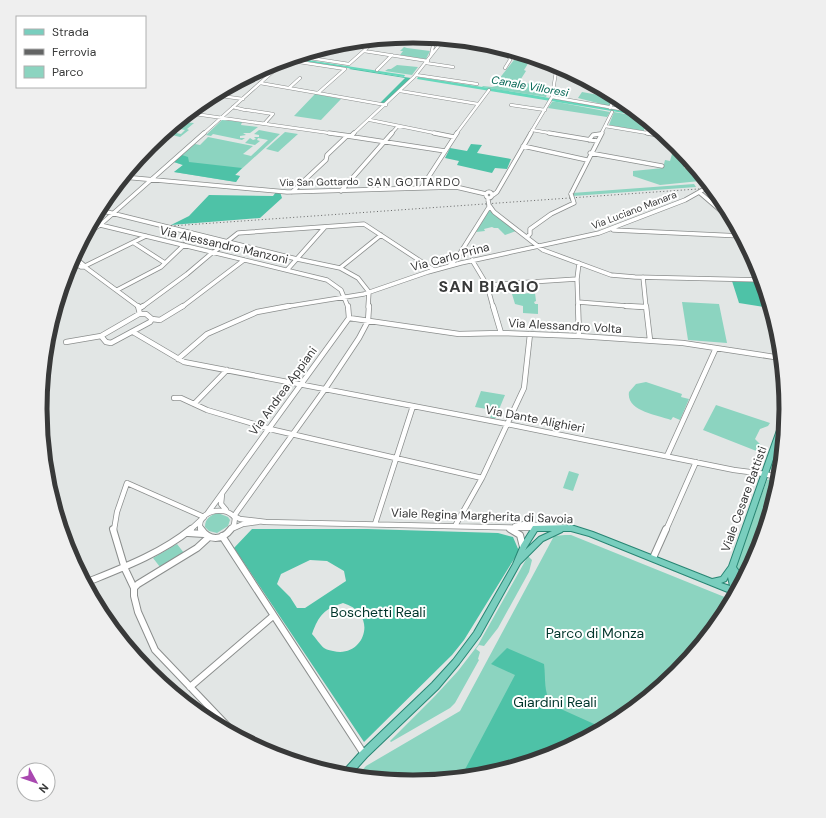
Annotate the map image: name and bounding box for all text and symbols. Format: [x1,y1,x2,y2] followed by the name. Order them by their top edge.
[16,16,146,88] legend
[52,24,89,40] text: Strada
[52,44,96,60] text: Ferrovia
[52,64,83,80] text: Parco
[490,72,570,100] water label: Canale Villoresi
[279,175,359,189] street label: Via San Gottardo
[367,175,461,189] district label: SAN GOTTARDO
[590,188,678,232] street label: Via Luciano Manara
[158,222,290,268] street label: Via Alessandro Manzoni
[409,239,491,275] street label: Via Carlo Prina
[438,276,540,297] district label: SAN BIAGIO
[508,315,622,337] street label: Via Alessandro Volta
[245,343,321,439] street label: Via Andrea Appiani
[484,402,586,437] street label: Via Dante Alighieri
[717,444,771,554] street label: Viale Cesare Battisti
[391,505,573,527] street label: Viale Regina Margherita di Savoia
[330,603,426,621] park label: Boschetti Reali
[546,624,644,642] park label: Parco di Monza
[513,693,597,711] park label: Giardini Reali
[16,762,56,802] north arrow
[36,781,52,796] text: N

